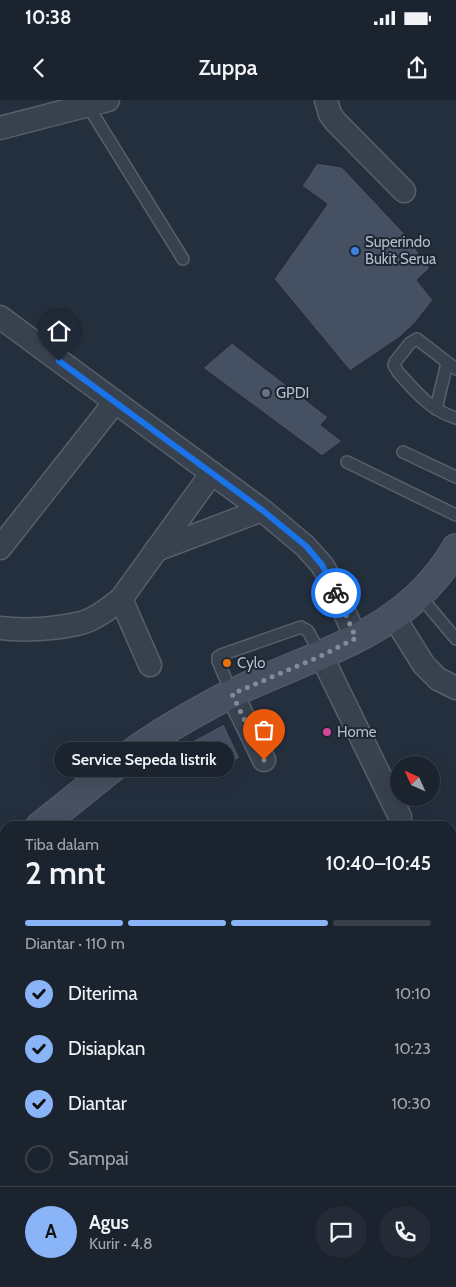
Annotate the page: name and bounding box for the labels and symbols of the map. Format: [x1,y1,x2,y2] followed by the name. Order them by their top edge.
[365,233,437,268] place label: Superindo Bukit Serua
[349,245,361,257] marker: Superindo Bukit Serua
[38,310,80,361] pin
[276,384,309,402] place label: GPDI
[260,387,272,399] marker: GPDI
[311,568,361,618] courier
[237,654,265,672] place label: Cylo
[221,657,233,669] marker: Cylo
[243,709,285,760] pin
[337,723,377,741] place label: Home
[321,726,333,738] marker: Home
[54,742,234,778] callout: Service Sepeda listrik
[390,756,440,806] north arrow

